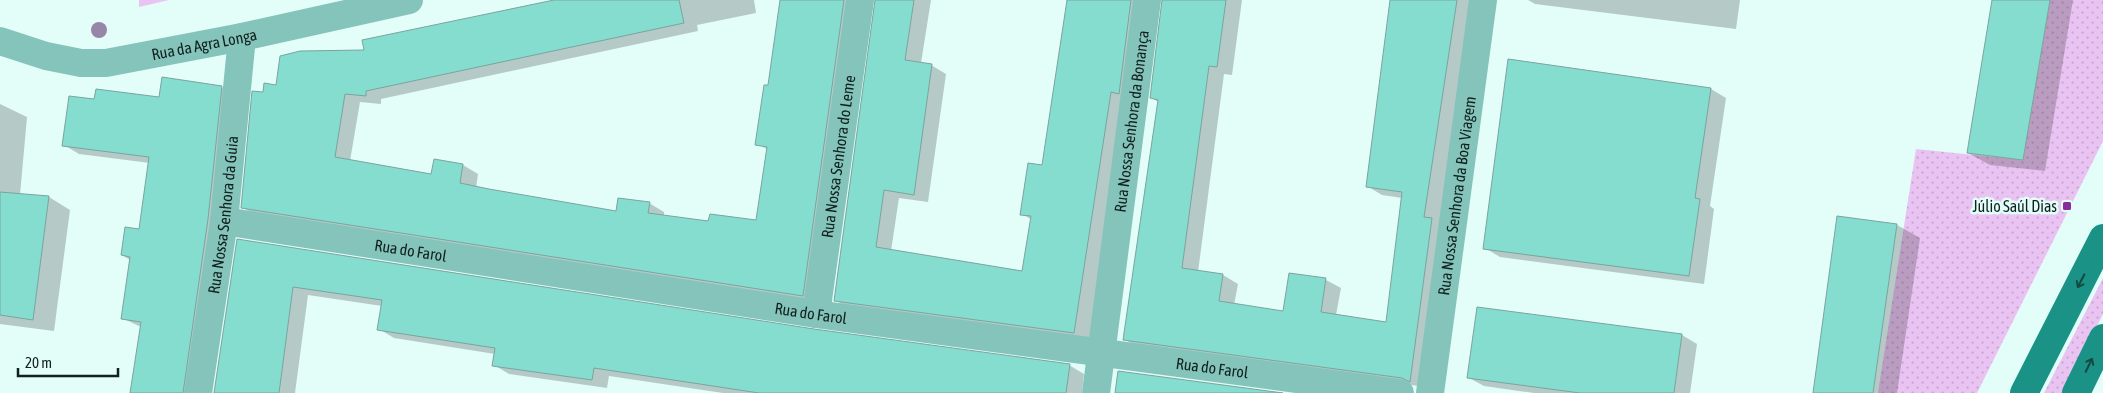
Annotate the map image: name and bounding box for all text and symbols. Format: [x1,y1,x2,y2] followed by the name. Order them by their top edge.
[150,25,259,63] street label: Rua da Agra Longa
[1111,29,1152,213] street label: Rua Nossa Senhora da Bonança
[818,74,858,239] street label: Rua Nossa Senhora do Leme
[1434,95,1479,297] street label: Rua Nossa Senhora da Boa Viagem
[204,135,241,295] street label: Rua Nossa Senhora da Guia
[1972,197,2057,215] place label: Júlio Saúl Dias
[2061,200,2073,212] marker: Júlio Saúl Dias
[373,236,449,265] street label: Rua do Farol
[2076,274,2086,289] one-way arrow
[773,299,849,327] street label: Rua do Farol
[18,346,118,378] scale bar
[25,354,52,371] text: 20 m
[1175,354,1250,381] street label: Rua do Farol
[2084,358,2094,373] one-way arrow

